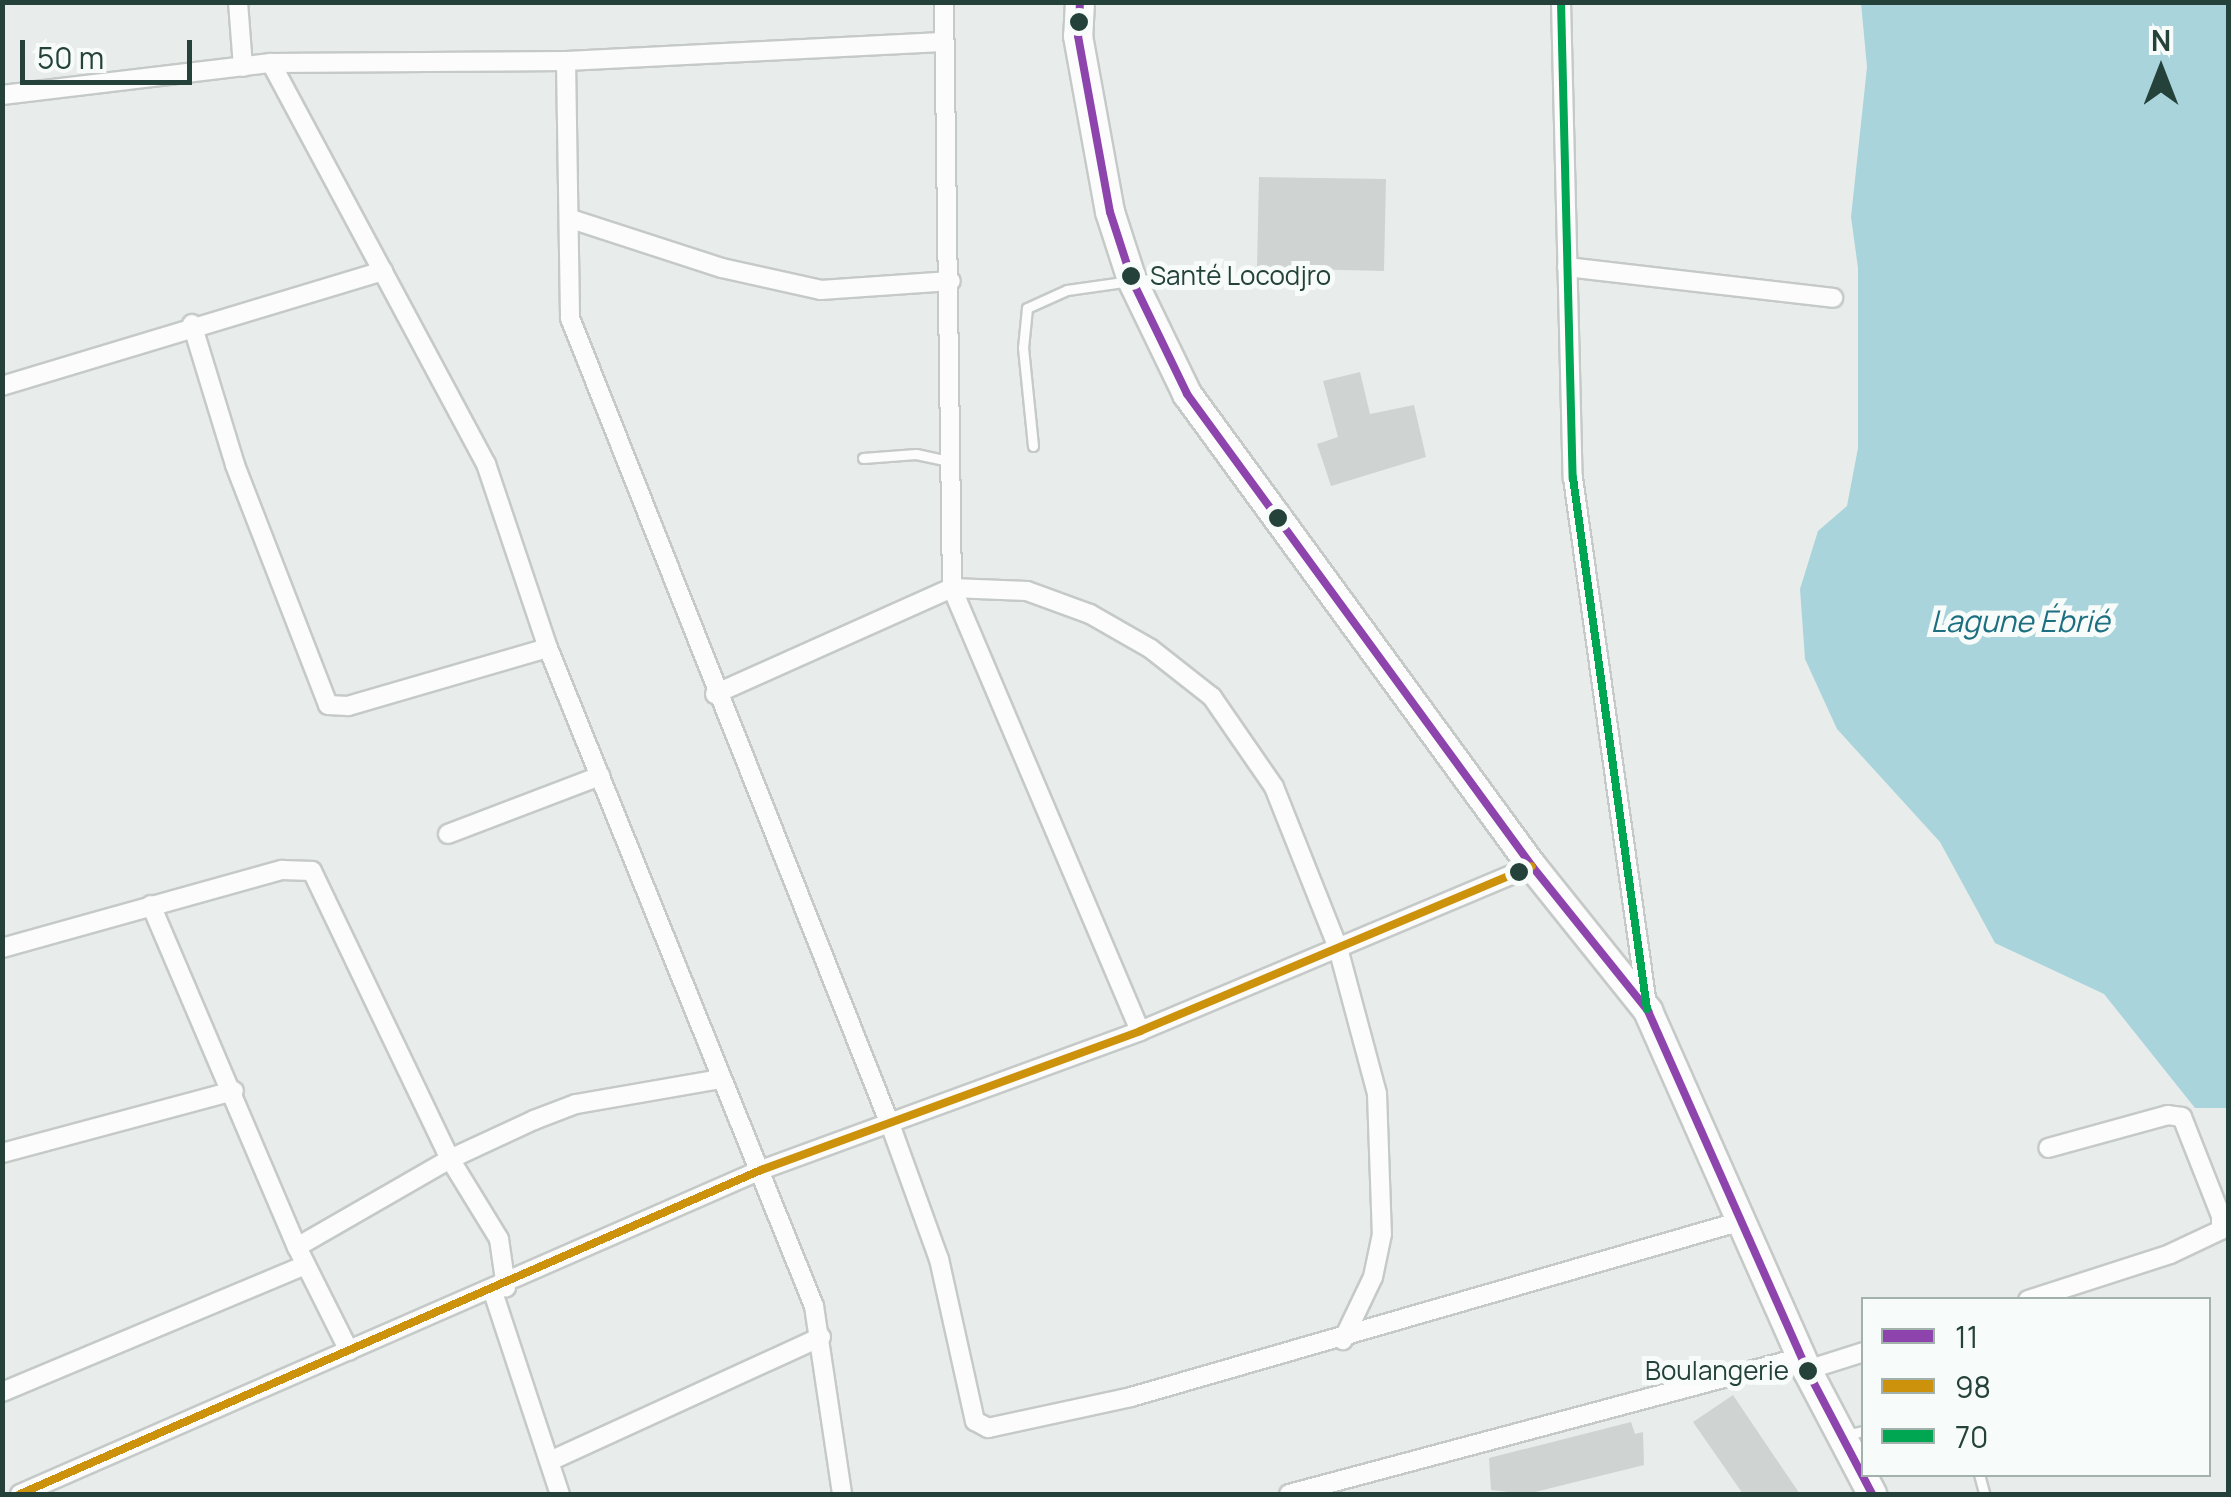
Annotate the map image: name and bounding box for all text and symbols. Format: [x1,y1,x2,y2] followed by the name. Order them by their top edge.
[1069,12,1089,32] unlabelled marker
[25,20,198,82] scale bar
[2111,20,2211,120] north arrow
[2151,21,2171,59] text: N
[37,37,104,78] text: 50 m
[1150,260,1331,292] place label: Santé Locodjro
[1121,266,1141,286] marker: Santé Locodjro
[1268,508,1288,528] unlabelled marker
[1930,603,2110,639] water label: Lagune Ébrié
[1509,862,1529,882] unlabelled marker
[1861,1297,2211,1477] legend
[1955,1316,1978,1357] text: 11
[1645,1355,1789,1387] place label: Boulangerie
[1798,1361,1818,1381] marker: Boulangerie
[1955,1366,1991,1407] text: 98
[1955,1416,1988,1457] text: 70

